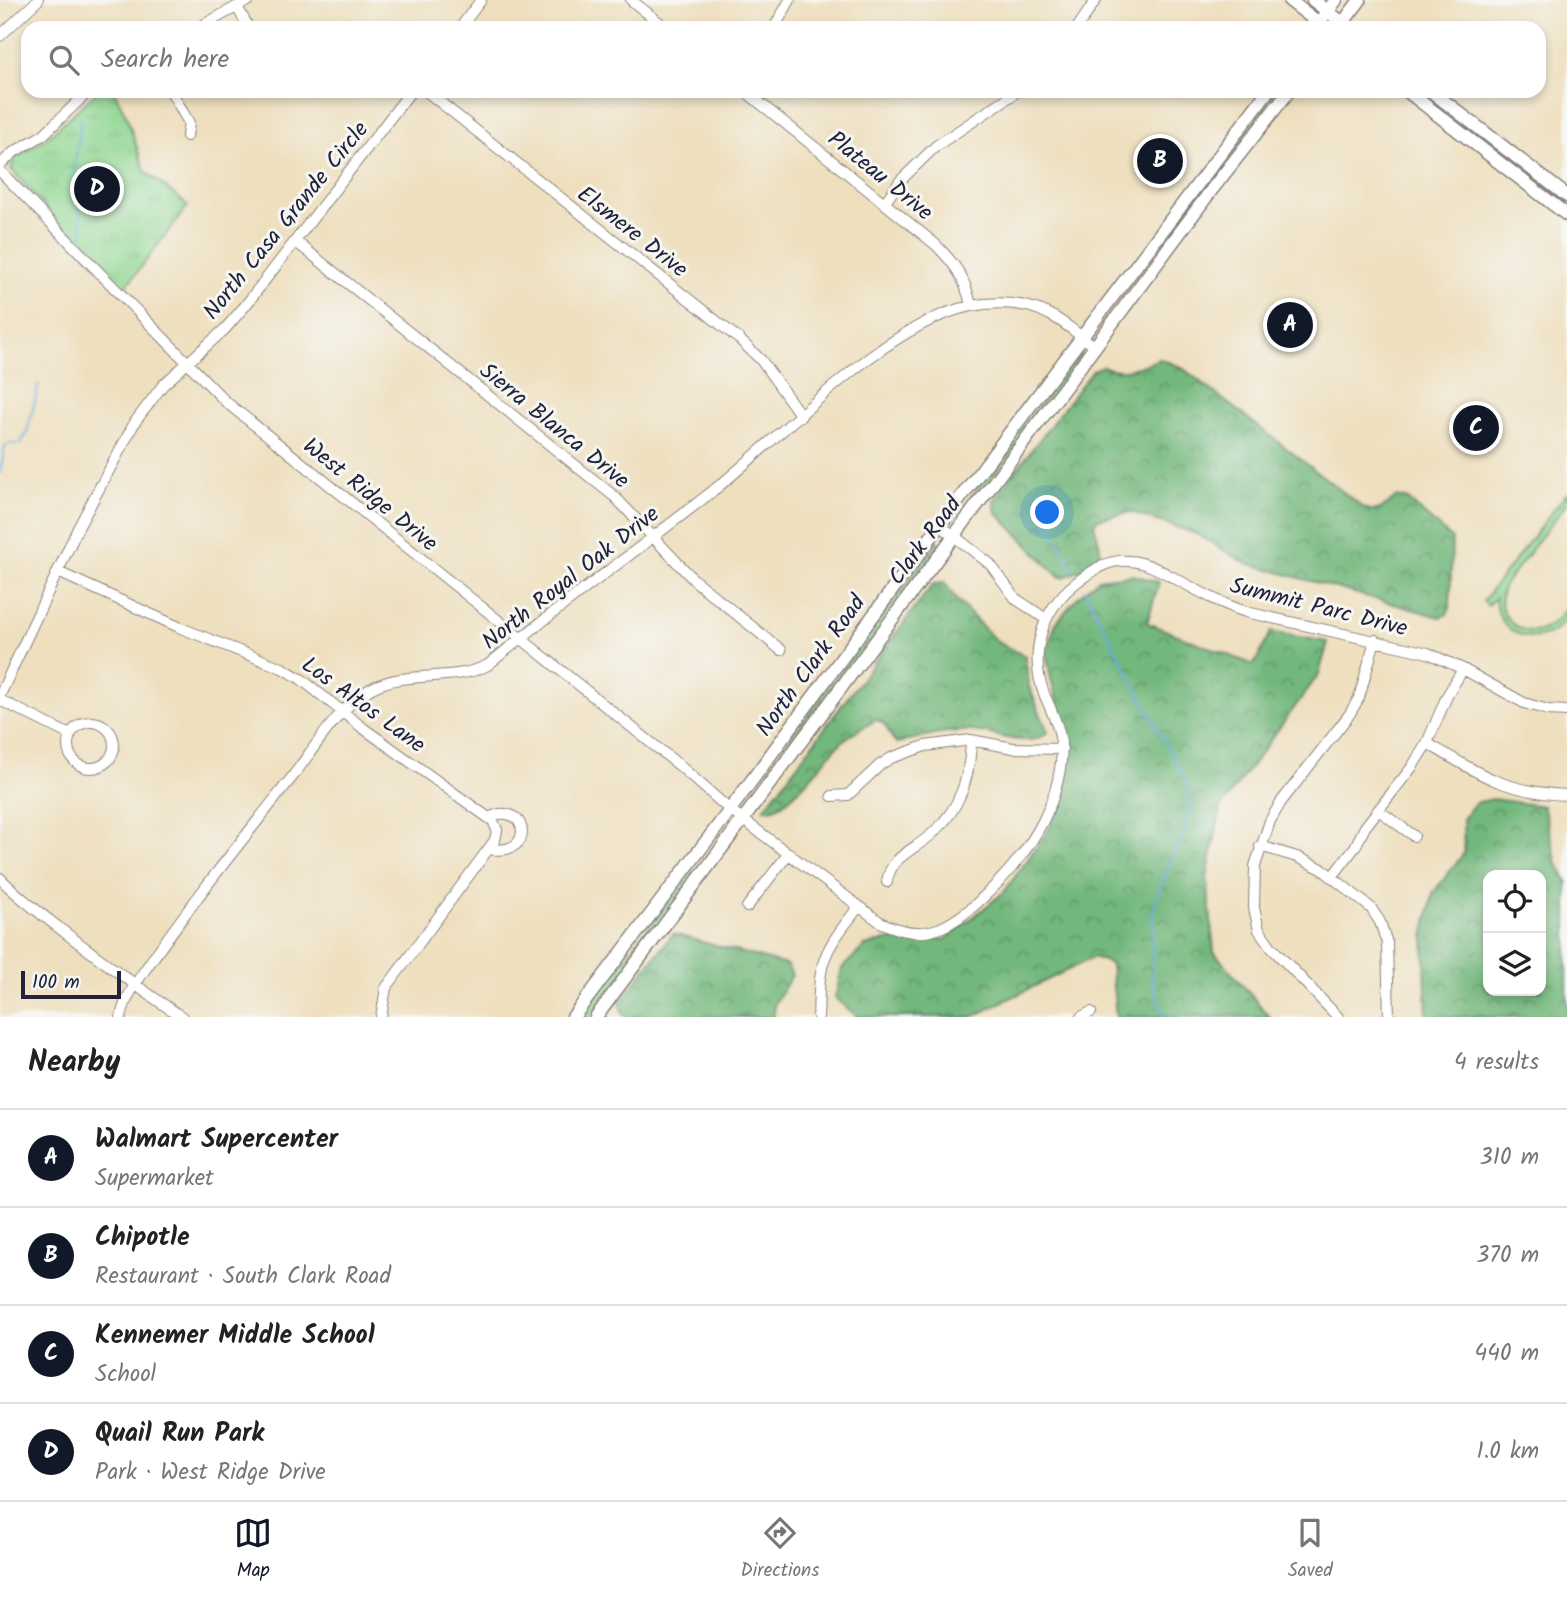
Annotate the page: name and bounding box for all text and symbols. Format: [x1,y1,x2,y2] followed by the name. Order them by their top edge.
[21,21,1546,98] search box
[101,39,229,81] text: Search here
[45,41,83,79] icon: search
[195,114,378,329] street label: North Casa Grande Circle
[819,123,941,231] street label: Plateau Drive
[1137,135,1183,187] pin: B
[74,163,120,215] pin: D
[568,178,695,288] street label: Elsmere Drive
[1267,299,1313,351] pin: A
[471,354,637,499] street label: Sierra Blanca Drive
[1453,402,1499,454] pin: C
[294,430,445,562] street label: West Ridge Drive
[880,488,972,594] street label: Clark Road
[1030,495,1064,529] your location
[475,498,668,660] street label: North Royal Oak Drive
[1226,568,1411,647] street label: Summit Parc Drive
[748,587,876,745] street label: North Clark Road
[293,648,432,763] street label: Los Altos Lane
[1483,870,1546,996] map controls
[1483,870,1546,933] button: locate
[1483,933,1546,996] button: layers
[21,968,121,1000] scale bar
[32,968,80,998] text: 100 m
[28,1039,120,1087] text: Nearby
[1454,1045,1539,1081] text: 4 results
[95,1119,338,1161] text: Walmart Supercenter
[44,1140,58,1176] text: A
[1480,1140,1539,1176] text: 310 m
[95,1161,214,1197] text: Supermarket
[95,1217,190,1259] text: Chipotle
[44,1238,58,1274] text: B
[1476,1238,1539,1274] text: 370 m
[95,1259,391,1295] text: Restaurant · South Clark Road
[95,1315,375,1357] text: Kennemer Middle School
[44,1336,58,1372] text: C
[1475,1336,1539,1372] text: 440 m
[95,1357,156,1393] text: School
[95,1413,264,1455] text: Quail Run Park
[43,1434,59,1470] text: D
[1477,1434,1539,1470] text: 1.0 km
[95,1455,326,1491] text: Park · West Ridge Drive
[234,1514,272,1586] tab: Map
[741,1514,819,1586] tab: Directions
[1288,1514,1333,1586] tab: Saved

